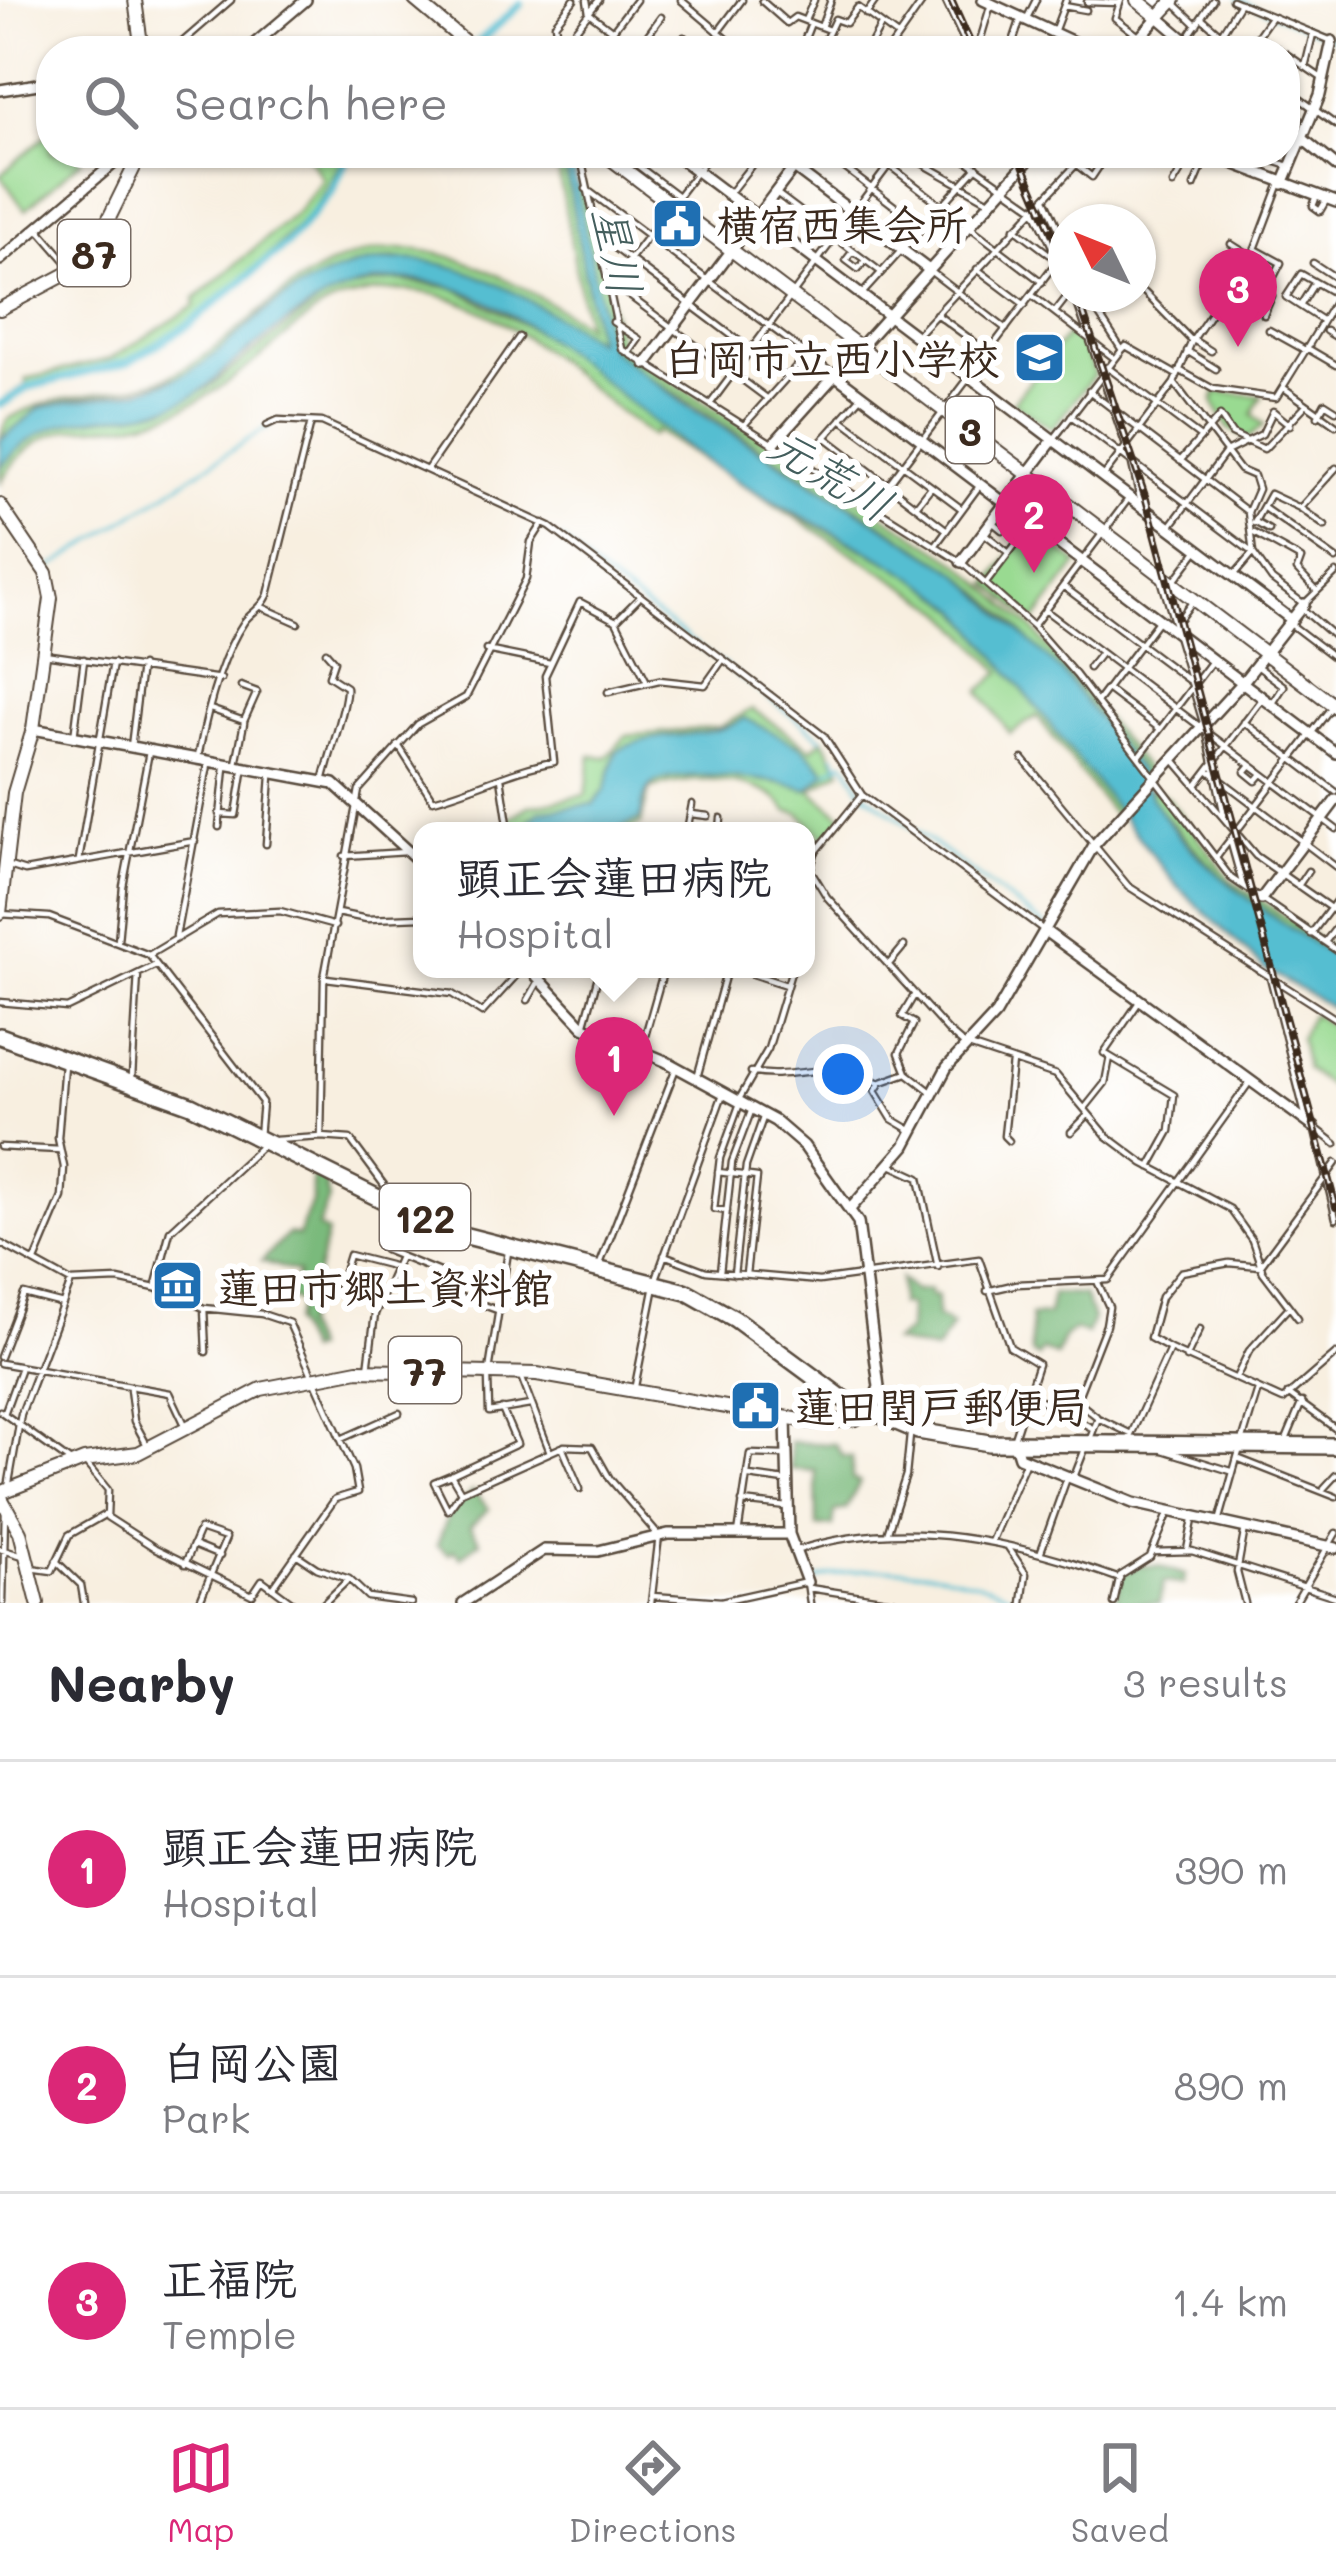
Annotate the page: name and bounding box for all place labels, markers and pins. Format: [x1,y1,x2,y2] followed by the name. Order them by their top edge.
[649,195,705,251] public building icon: 横宿西集会所
[716,196,968,251] place label: 横宿西集会所
[1199,248,1277,347] pin: 3
[1011,329,1067,385] school or university icon: 白岡市立西小学校
[664,330,1000,385] place label: 白岡市立西小学校
[995,474,1073,573] pin: 2
[575,1017,653,1116] pin: 1
[150,1258,206,1314] museum icon: 蓮田市郷土資料館
[217,1259,553,1314] place label: 蓮田市郷土資料館
[727,1377,783,1433] public building icon: 蓮田閏戸郵便局
[794,1378,1088,1433] place label: 蓮田閏戸郵便局

